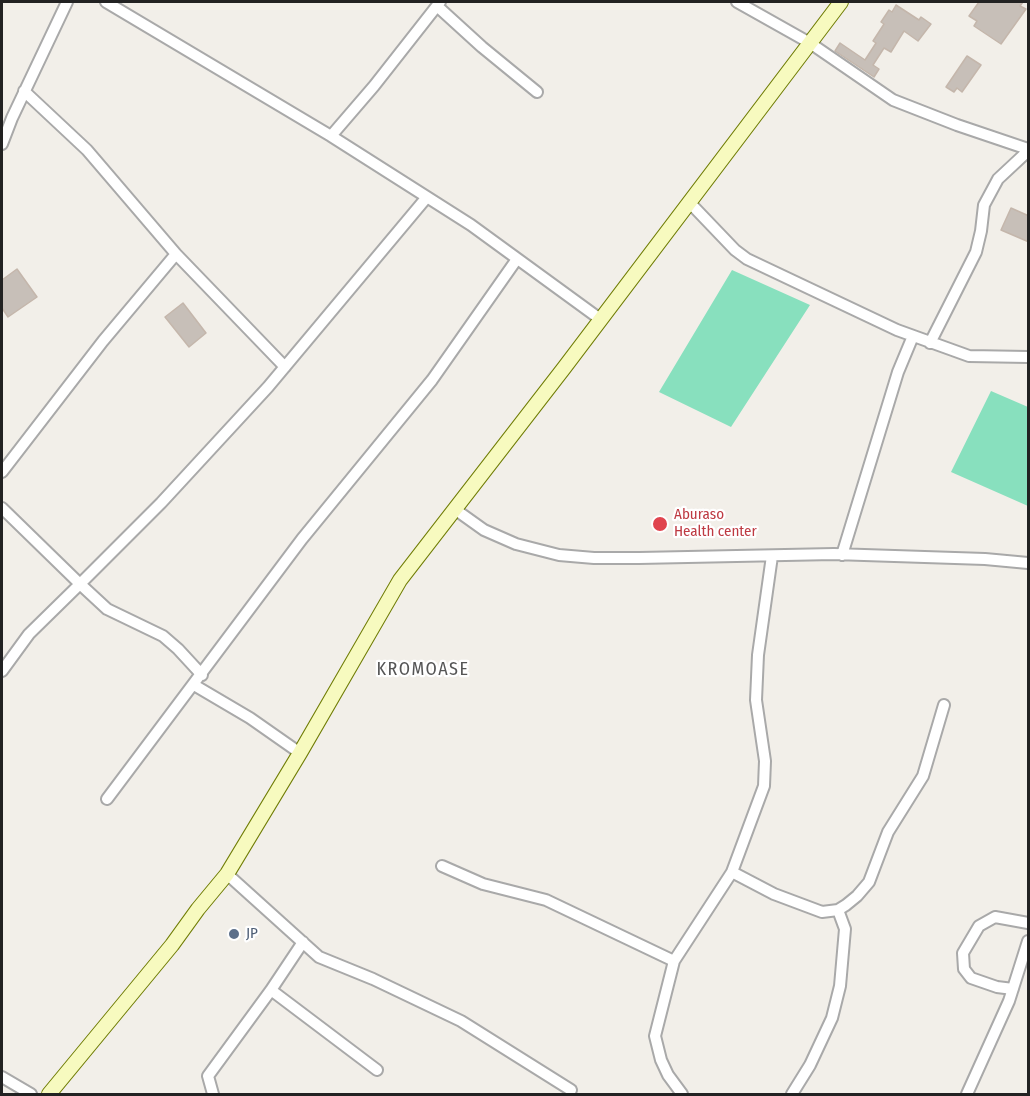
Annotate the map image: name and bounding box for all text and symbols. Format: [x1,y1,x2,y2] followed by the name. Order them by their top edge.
[674,506,757,541] place label: Aburaso Health center
[651,515,669,533] marker: Aburaso Health center
[377,659,469,681] district label: KROMOASE
[246,925,258,943] place label: JP
[227,927,241,941] marker: JP

